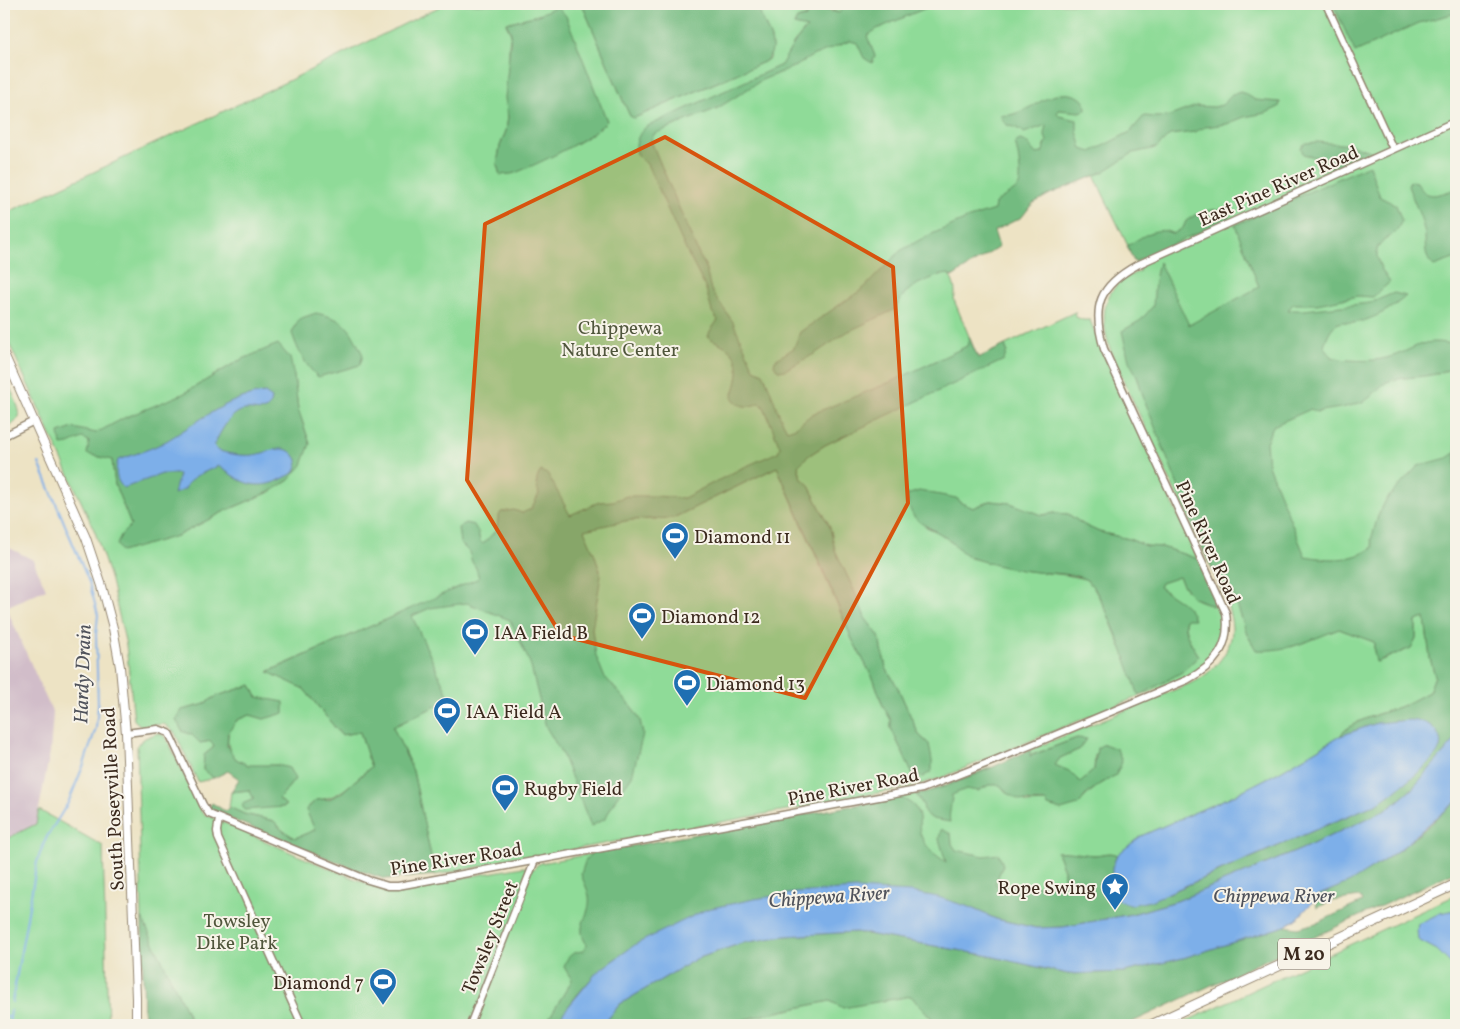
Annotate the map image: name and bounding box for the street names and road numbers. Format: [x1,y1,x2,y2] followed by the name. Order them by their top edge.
[1195,140,1363,234] street label: East Pine River Road
[1168,477,1246,609] street label: Pine River Road
[96,706,132,891] street label: South Poseyville Road
[786,762,921,813] street label: Pine River Road
[389,837,524,883] street label: Pine River Road
[456,877,526,998] street label: Towsley Street
[1278,939,1330,970] road number: M 20

